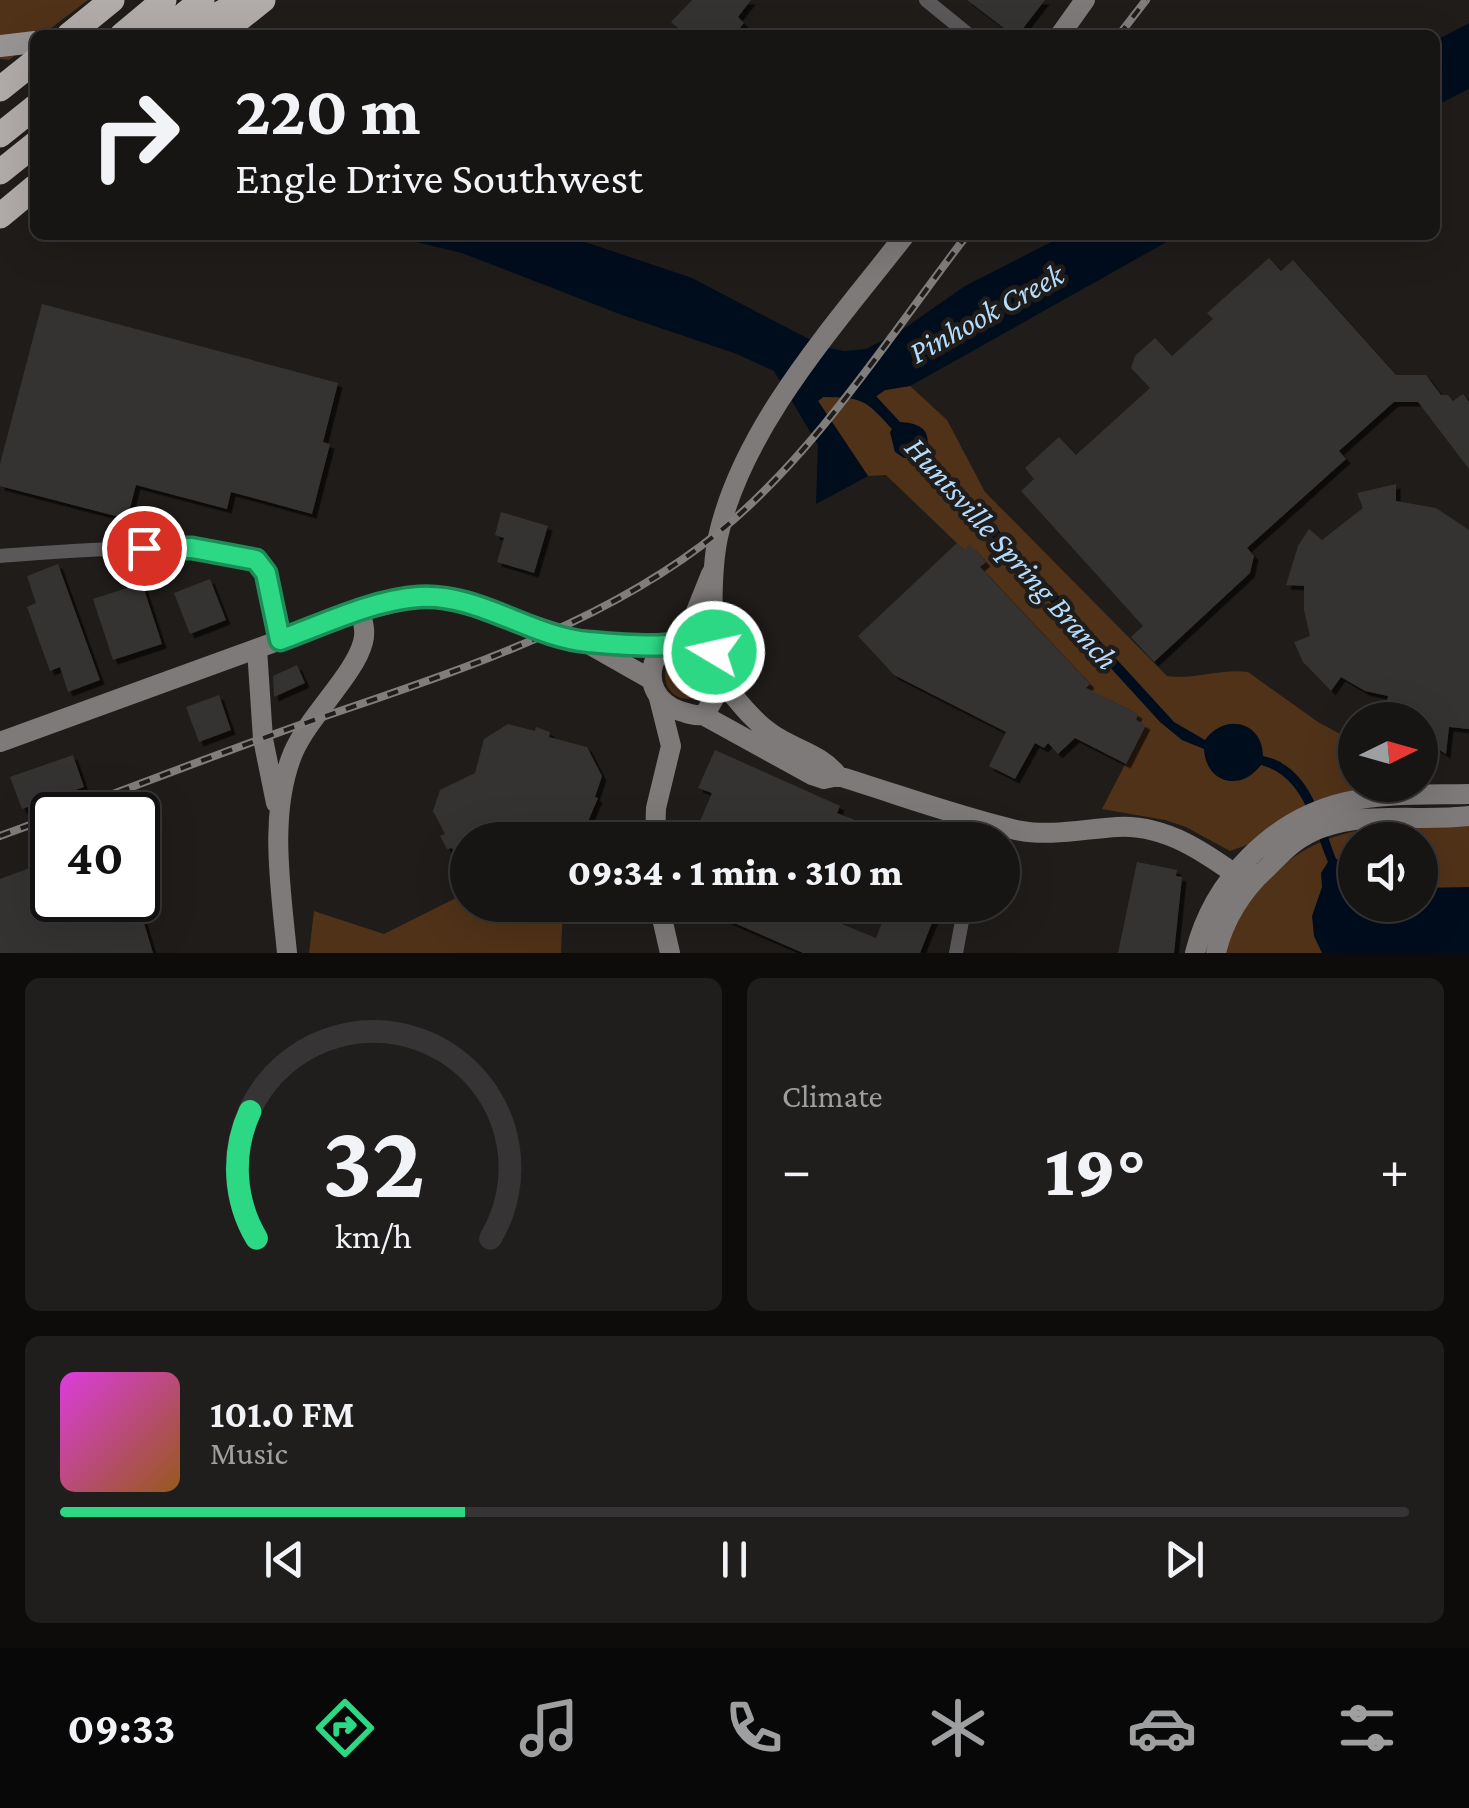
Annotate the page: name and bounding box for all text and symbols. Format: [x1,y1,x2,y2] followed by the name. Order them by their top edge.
[70,70,200,200] icon: right
[235,71,421,149] text: 220 m
[235,153,643,203] text: Engle Drive Southwest
[902,255,1071,370] water label: Pinhook Creek
[898,429,1126,677] water label: Huntsville Spring Branch
[102,506,187,591] pin
[117,521,172,576] icon: arrive
[662,600,766,704] position arrow
[1338,702,1438,802] north arrow
[1338,702,1438,922] map controls
[30,792,160,922] speed limit sign: 40
[1338,822,1438,922] button: sound
[567,851,903,893] text: 09:34 · 1 min · 310 m
[782,1078,883,1114] text: Climate
[322,1103,425,1218] text: 32
[1045,1128,1146,1211] text: 19°
[782,1139,811,1200] text: −
[1380,1139,1409,1200] text: +
[335,1216,412,1256] text: km/h
[210,1393,355,1435] text: 101.0 FM
[210,1435,288,1471] text: Music
[257,1532,312,1587] icon: previous
[707,1532,762,1587] icon: pause
[1157,1532,1212,1587] icon: next
[310,1693,380,1763] icon: directions
[514,1693,584,1763] icon: music
[719,1693,789,1763] icon: phone
[923,1693,993,1763] icon: climate
[1127,1693,1197,1763] icon: car
[1332,1693,1402,1763] icon: filters
[67,1703,175,1753] text: 09:33

